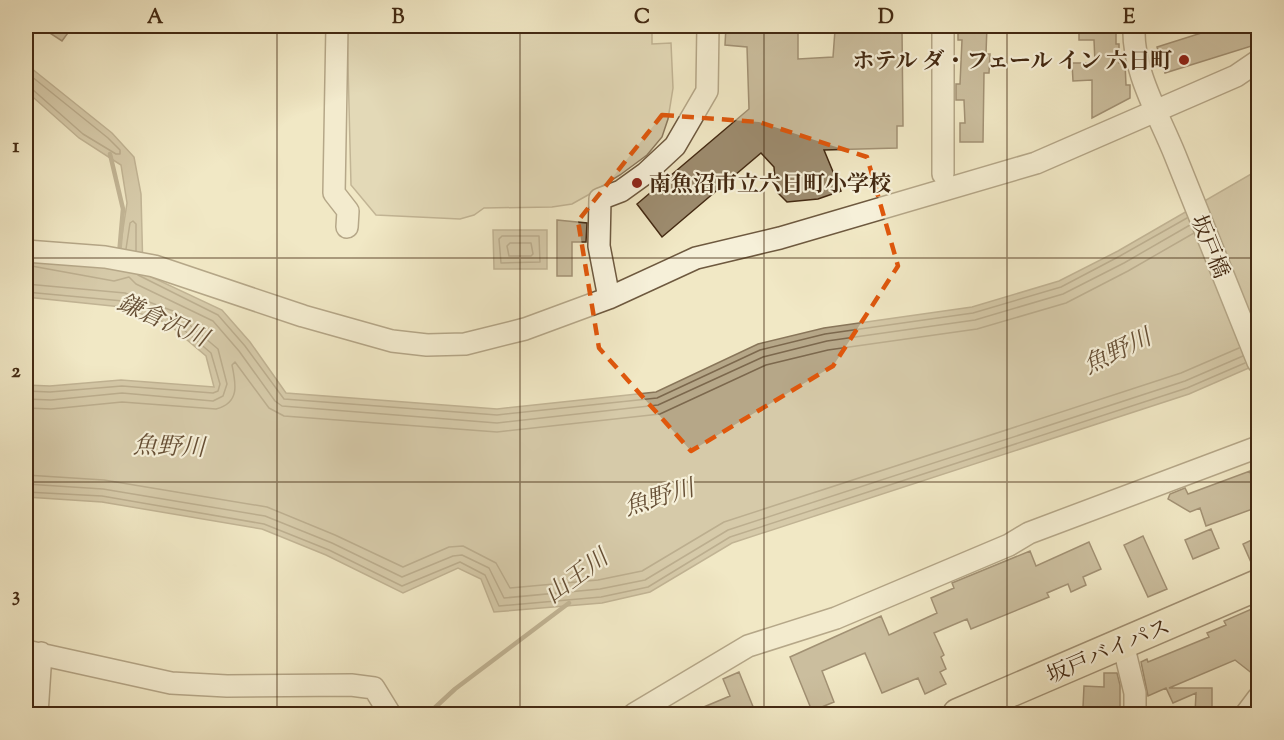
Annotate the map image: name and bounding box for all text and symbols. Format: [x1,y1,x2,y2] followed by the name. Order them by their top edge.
[147,4,164,33] text: A
[392,4,405,33] text: B
[634,4,650,33] text: C
[878,4,894,33] text: D
[1123,4,1136,33] text: E
[853,47,1172,79] place label: ホテル ダ・フェール イン 六日町
[1177,53,1191,67] marker: ホテル ダ・フェール イン 六日町
[13,133,20,162] text: 1
[649,170,891,202] place label: 南魚沼市立六日町小学校
[630,176,644,190] marker: 南魚沼市立六日町小学校
[1181,211,1235,284] street label: 坂戸橋
[111,287,216,358] water label: 鎌倉沢川
[1078,320,1160,384] water label: 魚野川
[11,358,21,387] text: 2
[132,430,208,466] water label: 魚野川
[620,471,702,526] water label: 魚野川
[538,541,619,613] water label: 山王川
[12,582,20,611] text: 3
[1042,612,1176,693] street label: 坂戸バイパス

